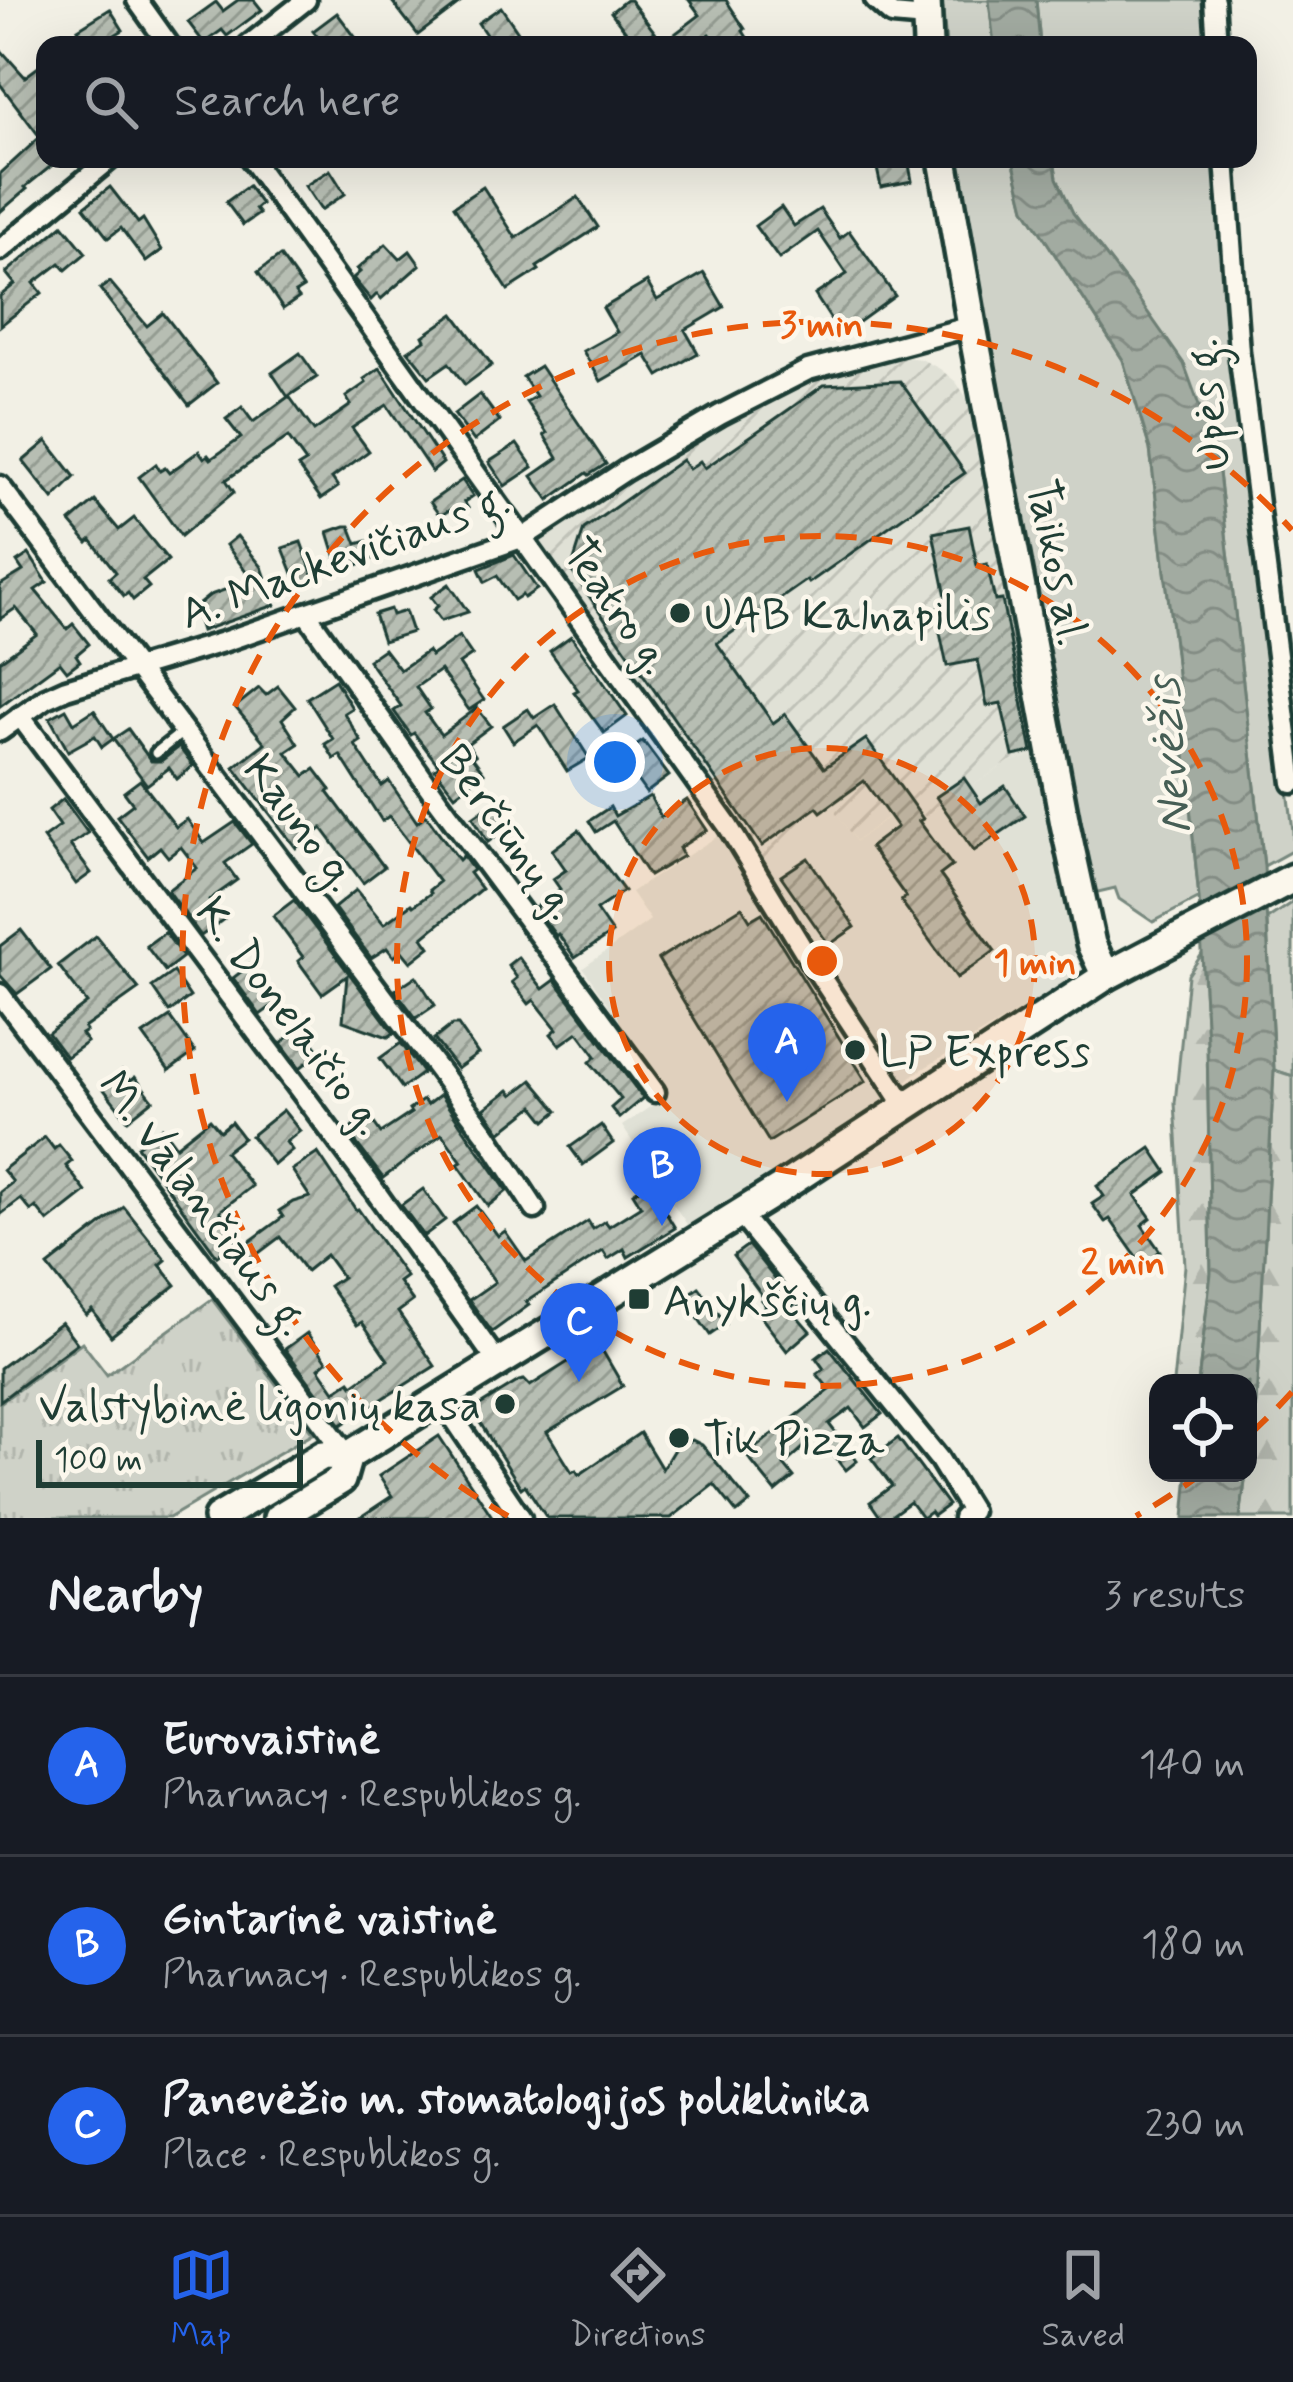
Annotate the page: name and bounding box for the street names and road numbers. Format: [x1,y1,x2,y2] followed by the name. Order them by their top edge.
[1174,335,1252,473] street label: Upės g.
[172,471,520,650] street label: A. Mackevičiaus g.
[1011,474,1101,651] street label: Taikos al.
[548,527,684,687] street label: Teatro g.
[424,734,591,933] street label: Berčiūnų g.
[225,743,370,907] street label: Kauno g.
[180,886,398,1148] street label: K. Donelaičio g.
[79,1060,321,1352] street label: M. Valančiaus g.

